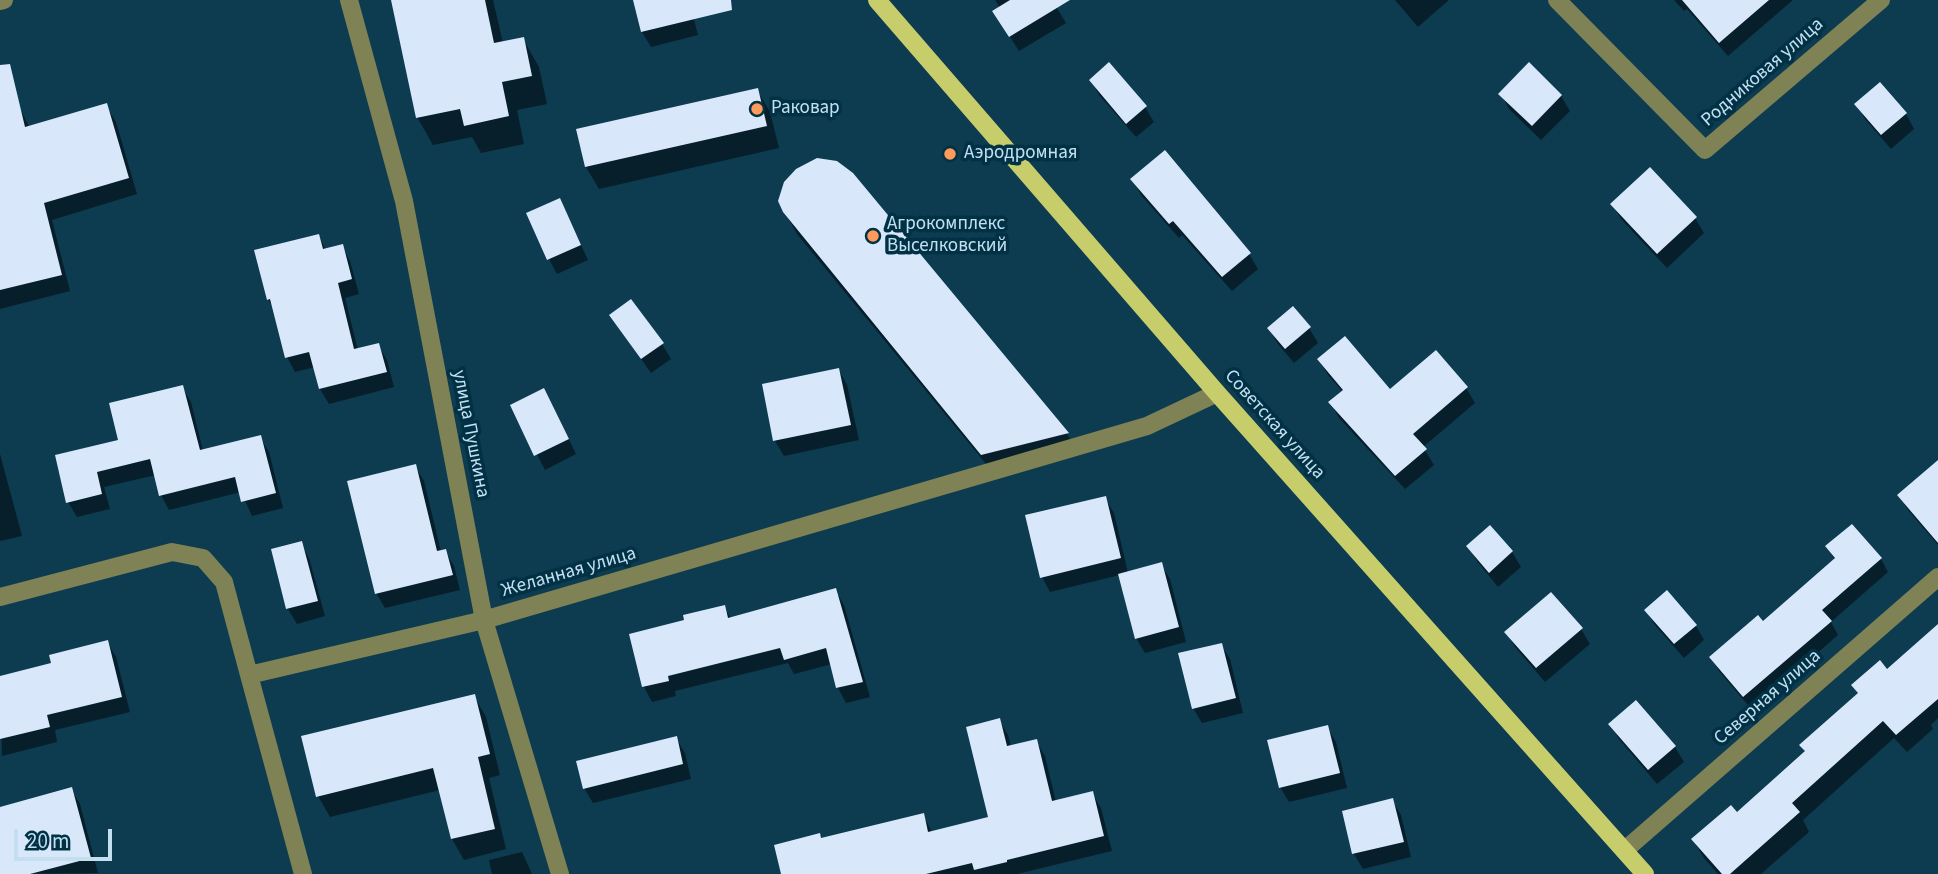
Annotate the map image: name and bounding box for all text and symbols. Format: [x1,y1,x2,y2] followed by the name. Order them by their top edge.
[1697,14,1829,132] street label: Родниковая улица
[771,98,840,120] place label: Раковар
[749,101,765,117] marker: Раковар
[964,143,1078,165] place label: Аэродромная
[942,146,958,162] marker: Аэродромная
[887,214,1007,258] place label: Агрокомплекс Выселковский
[865,228,881,244] marker: Агрокомплекс Выселковский
[1219,366,1329,484] street label: Советская улица
[446,368,494,500] street label: улица Пушкина
[499,543,639,603] street label: Желанная улица
[1710,646,1826,750] street label: Северная улица
[18,814,116,858] scale bar
[27,826,69,856] text: 20 m

